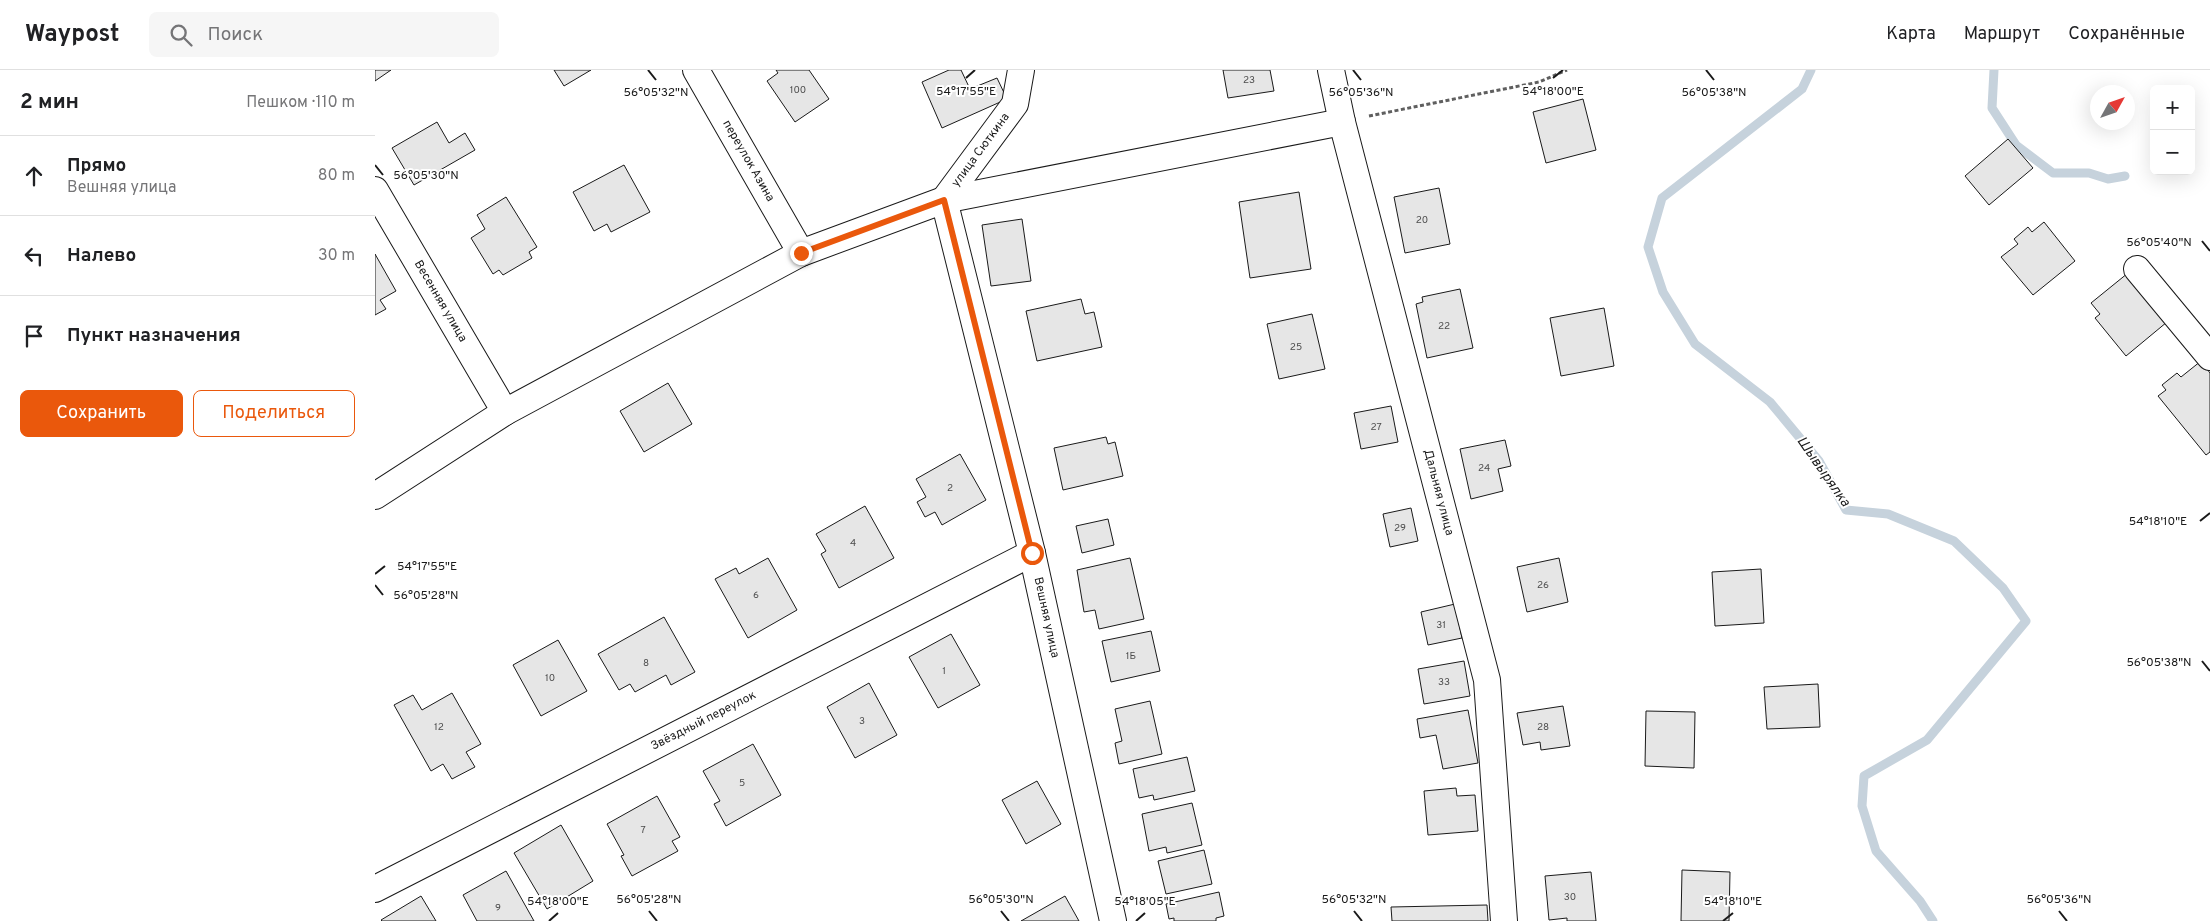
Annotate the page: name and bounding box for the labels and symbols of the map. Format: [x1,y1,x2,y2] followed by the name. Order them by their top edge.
[1243,74,1255,87] house number: 23
[790,84,806,97] house number: 100
[936,84,996,100] text: 54°17'55"E
[1522,84,1584,100] text: 54°18'00"E
[624,85,688,101] text: 56°05'32"N
[1329,85,1393,101] text: 56°05'36"N
[1681,85,1747,101] text: 56°05'38"N
[2090,85,2135,130] north arrow
[948,110,1014,190] street label: улица Сюткина
[719,117,778,205] street label: переулок Азина
[393,168,459,184] text: 56°05'30"N
[1416,214,1428,227] house number: 20
[2126,235,2192,251] text: 56°05'40"N
[790,242,813,265] route end
[410,257,470,345] street label: Весенняя улица
[1438,320,1450,333] house number: 22
[1290,341,1302,354] house number: 25
[1370,421,1382,434] house number: 27
[1793,434,1854,511] water label: Шывырялка
[1419,448,1457,537] street label: Дальняя улица
[1478,462,1490,475] house number: 24
[947,482,953,495] house number: 2
[2129,514,2187,530] text: 54°18'10"E
[1394,522,1406,535] house number: 29
[850,537,856,550] house number: 4
[1021,542,1044,565] route start
[397,559,457,575] text: 54°17'55"E
[1030,576,1063,660] street label: Вешняя улица
[1537,579,1549,592] house number: 26
[393,588,459,604] text: 56°05'28"N
[753,589,759,602] house number: 6
[1436,619,1446,632] house number: 31
[1126,650,1136,663] house number: 1Б
[2126,655,2192,671] text: 56°05'38"N
[643,657,649,670] house number: 8
[942,665,946,678] house number: 1
[545,672,555,685] house number: 10
[1438,676,1450,689] house number: 33
[648,687,759,755] street label: Звёздный переулок
[859,715,865,728] house number: 3
[434,721,444,734] house number: 12
[1537,721,1549,734] house number: 28
[739,777,745,790] house number: 5
[640,824,646,837] house number: 7
[1564,891,1576,904] house number: 30
[616,892,682,908] text: 56°05'28"N
[968,892,1034,908] text: 56°05'30"N
[1322,892,1386,908] text: 56°05'32"N
[2027,892,2091,908] text: 56°05'36"N
[527,894,589,910] text: 54°18'00"E
[1114,894,1176,910] text: 54°18'05"E
[1704,894,1762,910] text: 54°18'10"E
[495,902,501,915] house number: 9

